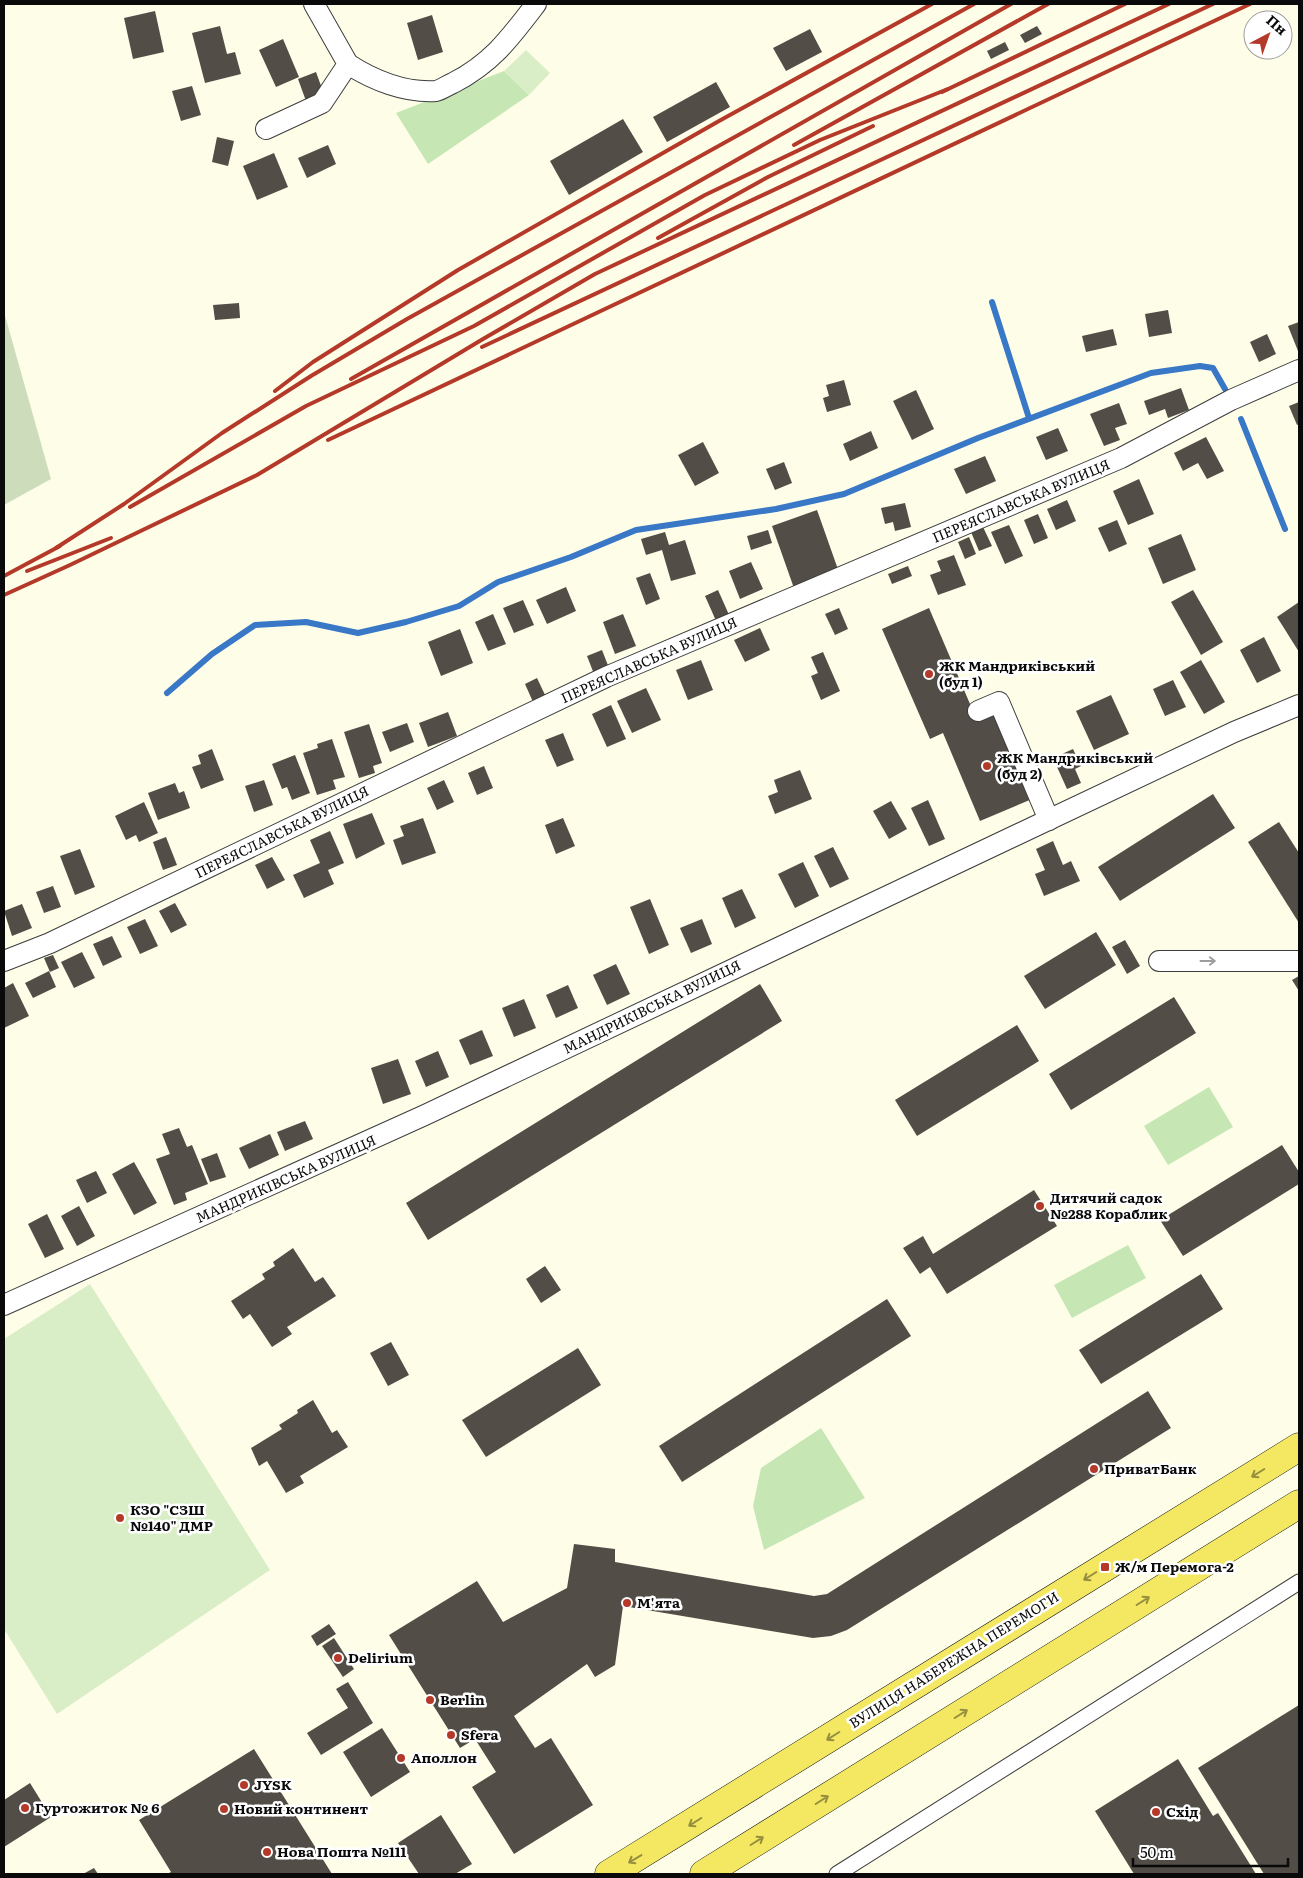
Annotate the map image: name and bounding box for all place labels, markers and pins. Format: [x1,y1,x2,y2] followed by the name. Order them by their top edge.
[939,655,1095,691] place label: ЖК Мандриківський (буд 1)
[923,668,935,680] marker: ЖК Мандриківський (буд 1)
[997,747,1153,783] place label: ЖК Мандриківський (буд 2)
[981,760,993,772] marker: ЖК Мандриківський (буд 2)
[1050,1187,1168,1223] place label: Дитячий садок №288 Кораблик
[1034,1200,1046,1212] marker: Дитячий садок №288 Кораблик
[1104,1458,1197,1478] place label: ПриватБанк
[1088,1463,1100,1475] marker: ПриватБанк
[130,1499,213,1535] place label: КЗО "СЗШ №140" ДМР
[114,1512,126,1524] marker: КЗО "СЗШ №140" ДМР
[1115,1556,1234,1576] place label: Ж/м Перемога-2
[1099,1561,1111,1573] marker: Ж/м Перемога-2
[637,1592,681,1612] place label: М'ята
[621,1597,633,1609] marker: М'ята
[348,1647,413,1667] place label: Delirium
[332,1652,344,1664] marker: Delirium
[440,1689,485,1709] place label: Berlin
[424,1694,436,1706] marker: Berlin
[461,1724,500,1744] place label: Sfera
[445,1729,457,1741] marker: Sfera
[411,1747,477,1767] place label: Аполлон
[395,1752,407,1764] marker: Аполлон
[254,1774,292,1794] place label: JYSK
[238,1779,250,1791] marker: JYSK
[35,1797,159,1817] place label: Гуртожиток № 6
[234,1798,368,1818] place label: Новий континент
[1166,1801,1198,1821] place label: Схід
[19,1802,31,1814] marker: Гуртожиток № 6
[218,1803,230,1815] marker: Новий континент
[1150,1806,1162,1818] marker: Схід
[277,1841,407,1861] place label: Нова Пошта №111
[261,1846,273,1858] marker: Нова Пошта №111

